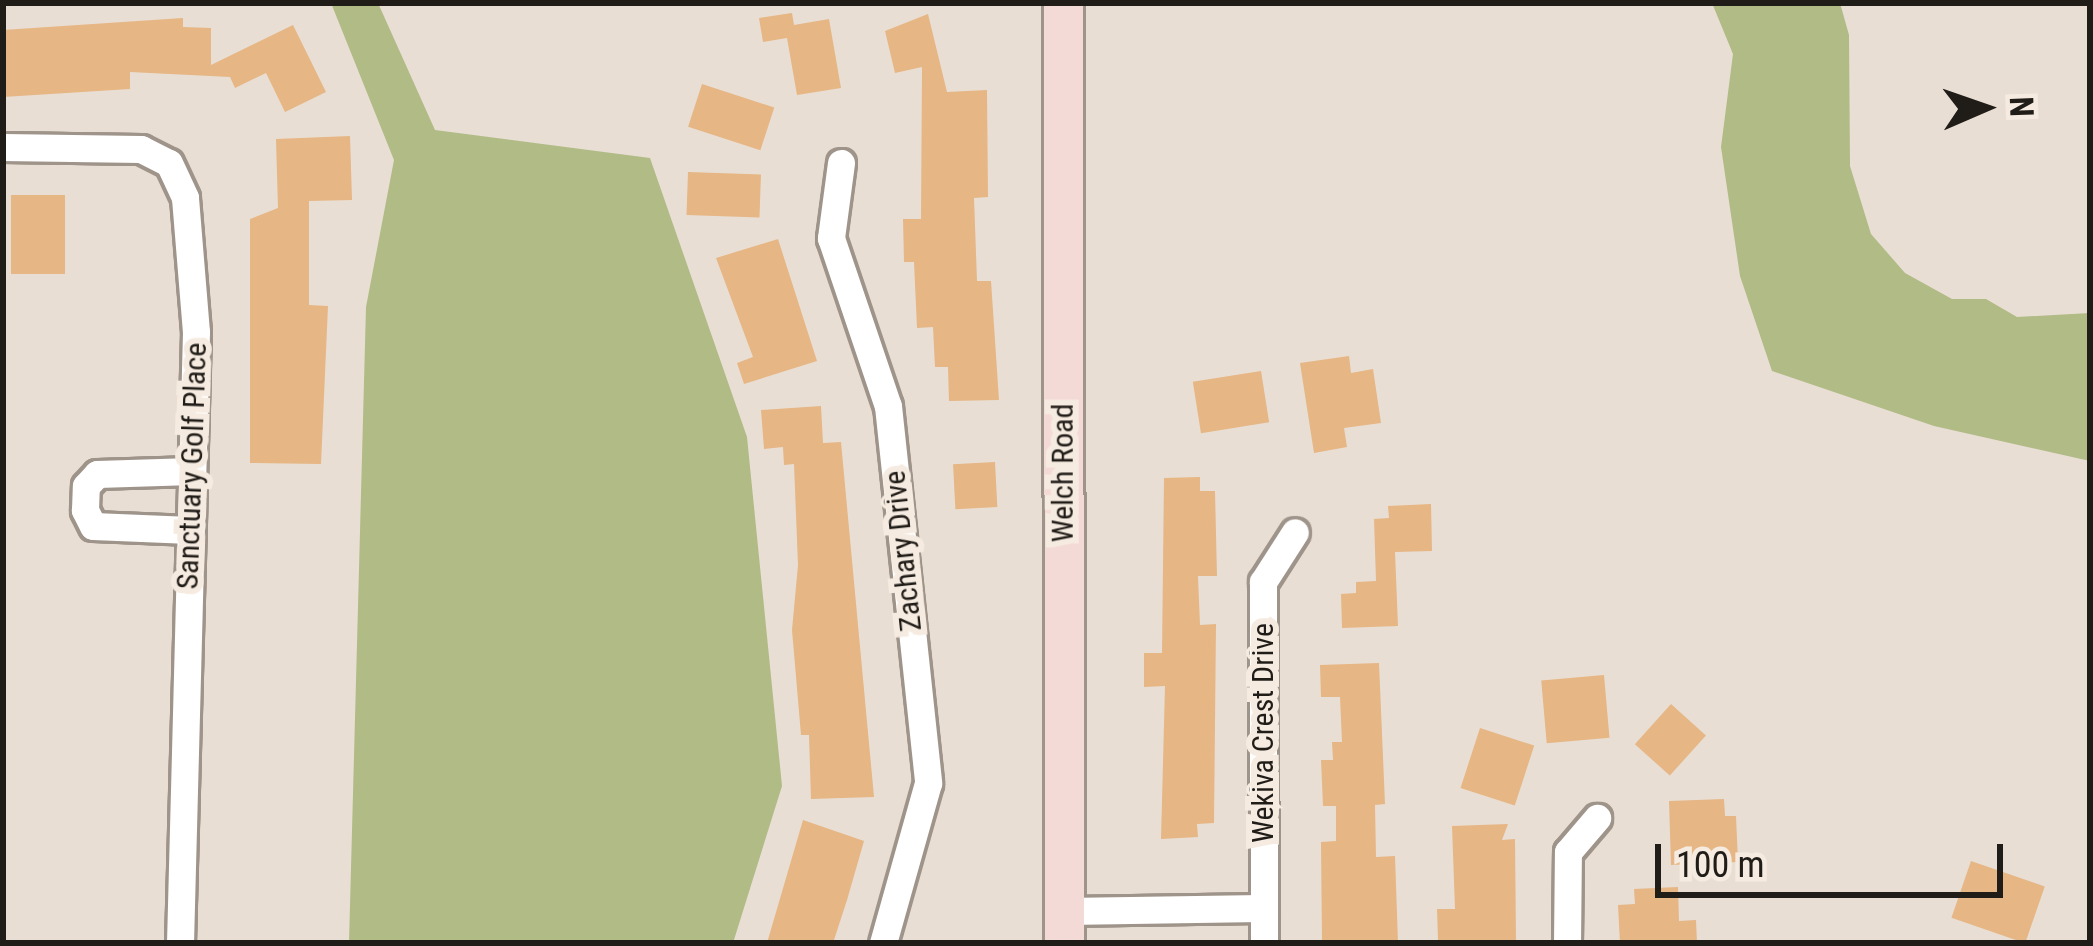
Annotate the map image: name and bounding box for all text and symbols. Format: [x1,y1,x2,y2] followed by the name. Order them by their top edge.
[1925,48,2045,168] north arrow
[2002,96,2041,118] text: N
[170,342,214,590] street label: Sanctuary Golf Place
[1045,404,1081,542] street label: Welch Road
[877,469,929,633] street label: Zachary Drive
[1245,623,1281,843] street label: Wekiva Crest Drive
[1661,820,2009,894] scale bar
[1676,844,1765,886] text: 100 m

